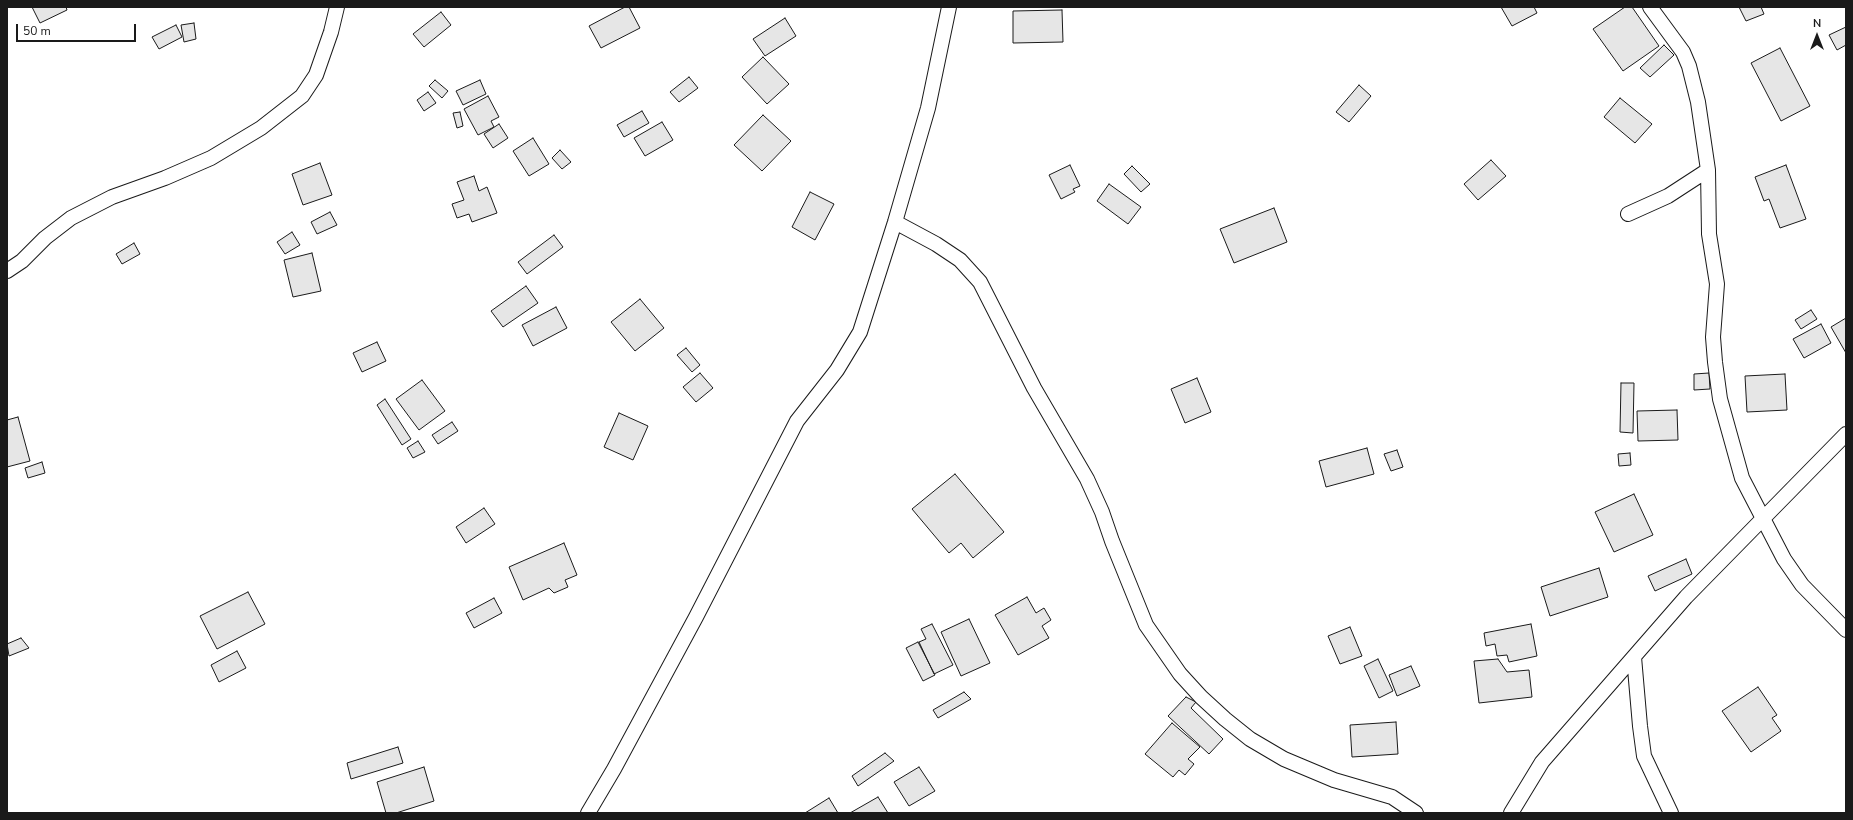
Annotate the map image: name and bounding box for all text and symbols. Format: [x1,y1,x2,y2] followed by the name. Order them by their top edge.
[18,16,138,42] scale bar
[1797,16,1837,56] north arrow
[1813,16,1821,31] text: N
[23,23,51,39] text: 50 m

